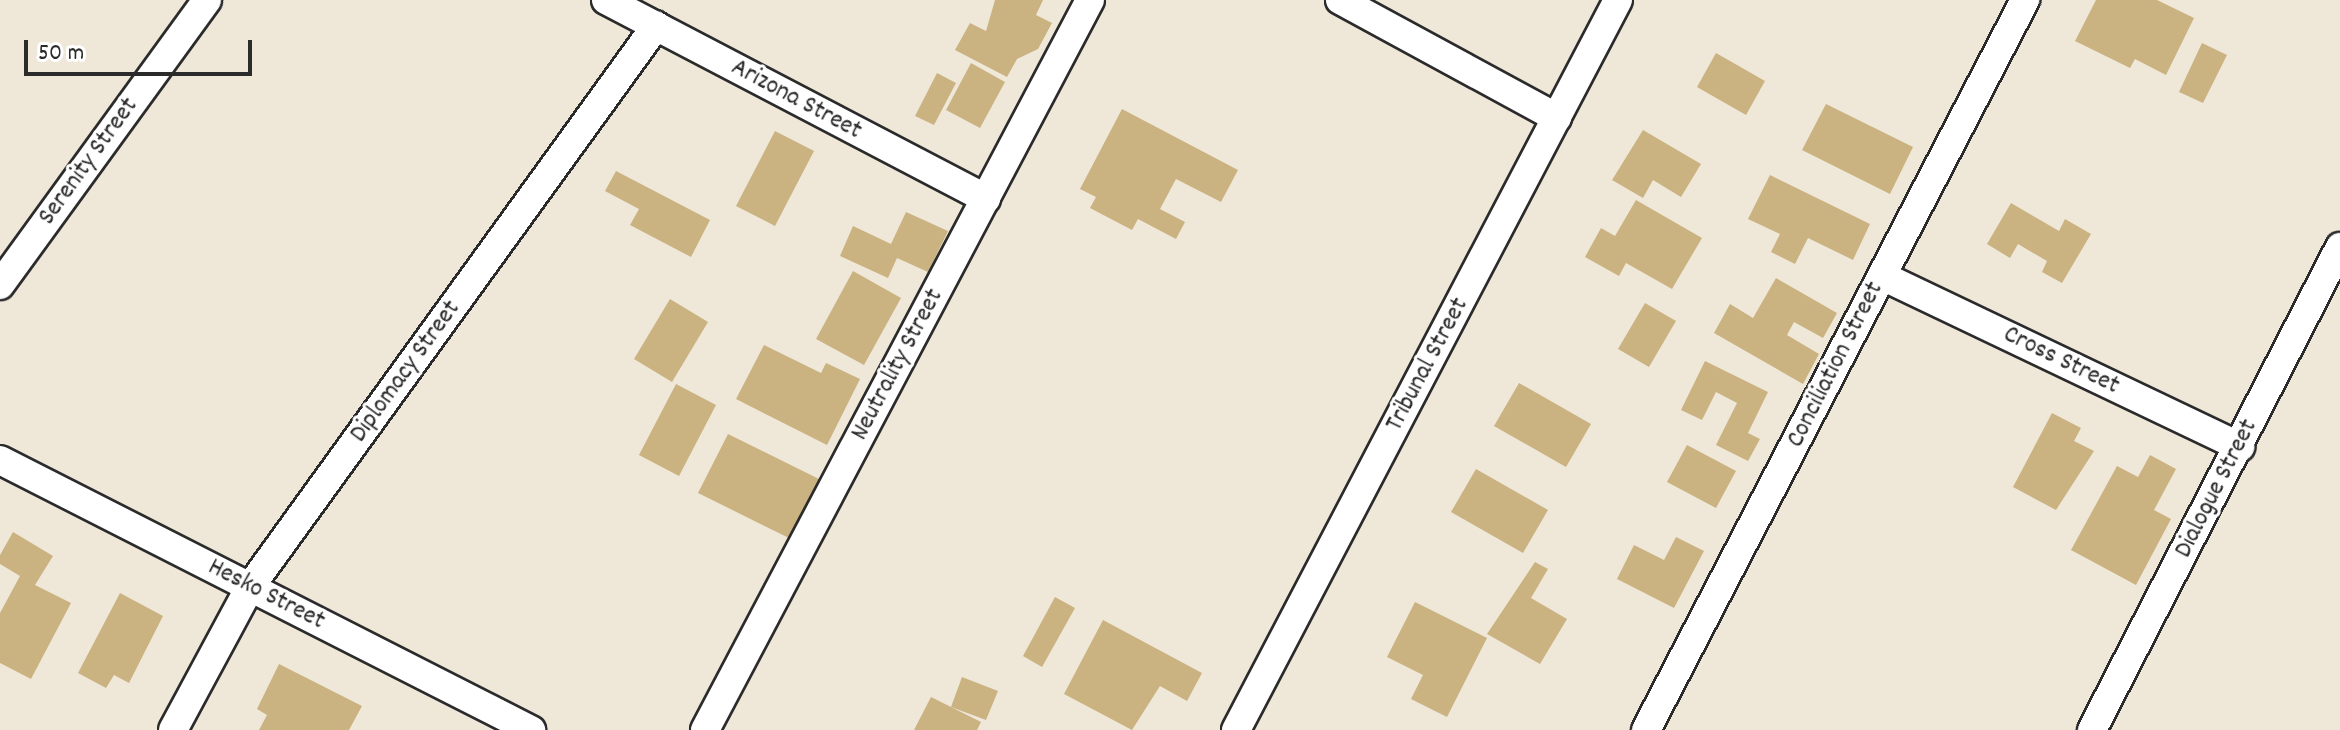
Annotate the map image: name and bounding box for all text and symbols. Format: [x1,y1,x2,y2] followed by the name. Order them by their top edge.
[28,24,256,74] scale bar
[38,37,84,71] text: 50 m
[725,53,867,147] street label: Arizona Street
[32,92,146,232] street label: Serenity Street
[1781,277,1891,453] street label: Conciliation Street
[845,284,951,446] street label: Neutrality Street
[1380,293,1476,437] street label: Tribunal Street
[344,295,468,449] street label: Diplomacy Street
[1998,320,2124,402] street label: Cross Street
[2169,415,2265,563] street label: Dialogue Street
[202,552,330,638] street label: Hesko Street

